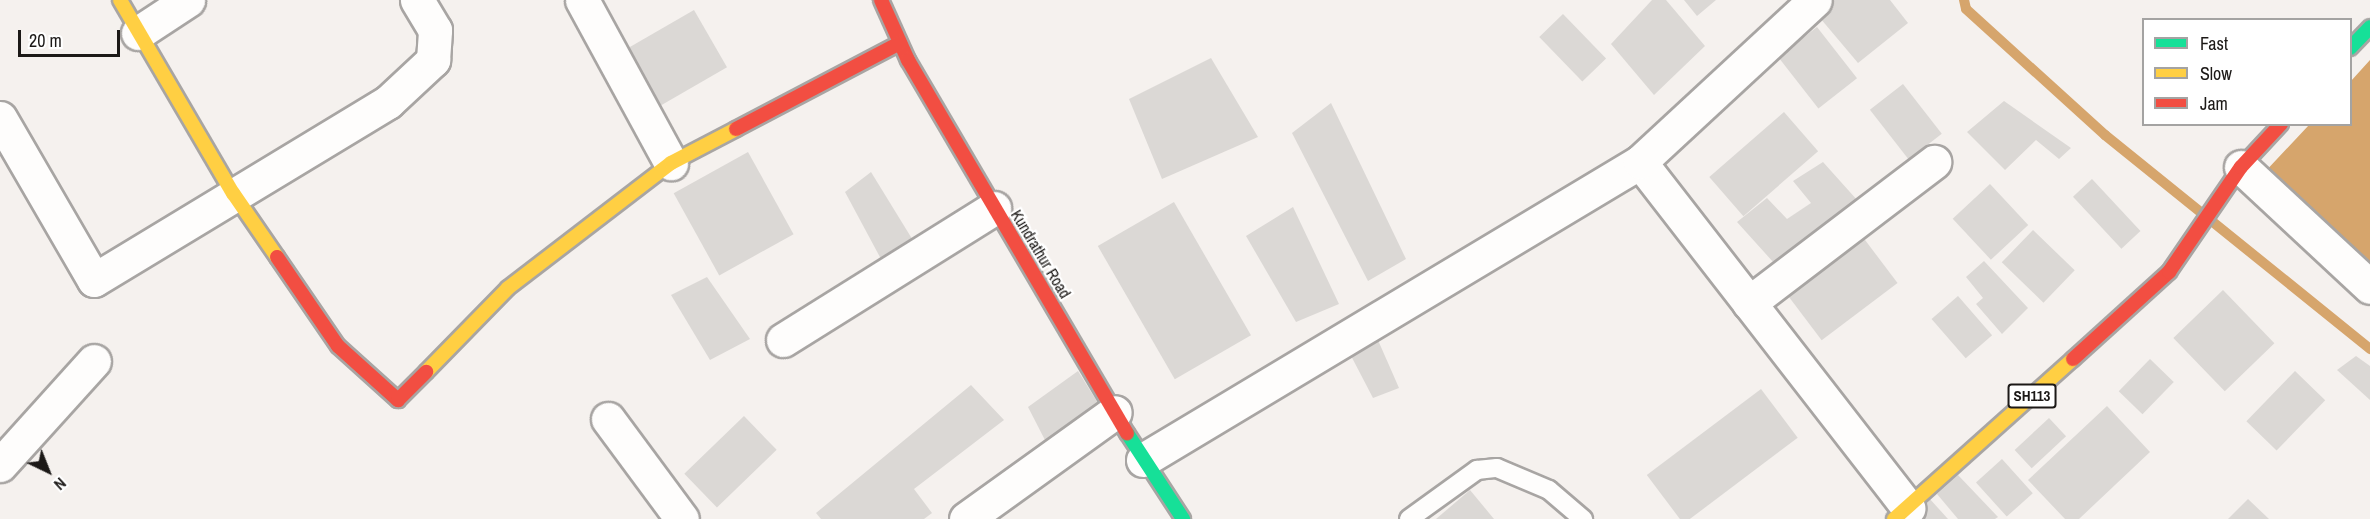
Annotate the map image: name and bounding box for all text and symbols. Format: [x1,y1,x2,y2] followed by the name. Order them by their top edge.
[21,18,123,56] scale bar
[2142,18,2352,126] legend
[29,28,62,53] text: 20 m
[2200,31,2228,56] text: Fast
[2200,61,2232,86] text: Slow
[2200,91,2228,116] text: Jam
[1007,206,1075,302] street label: Kundrathur Road
[2006,384,2058,408] road number: SH113
[18,441,78,501] north arrow
[49,473,71,495] text: N

